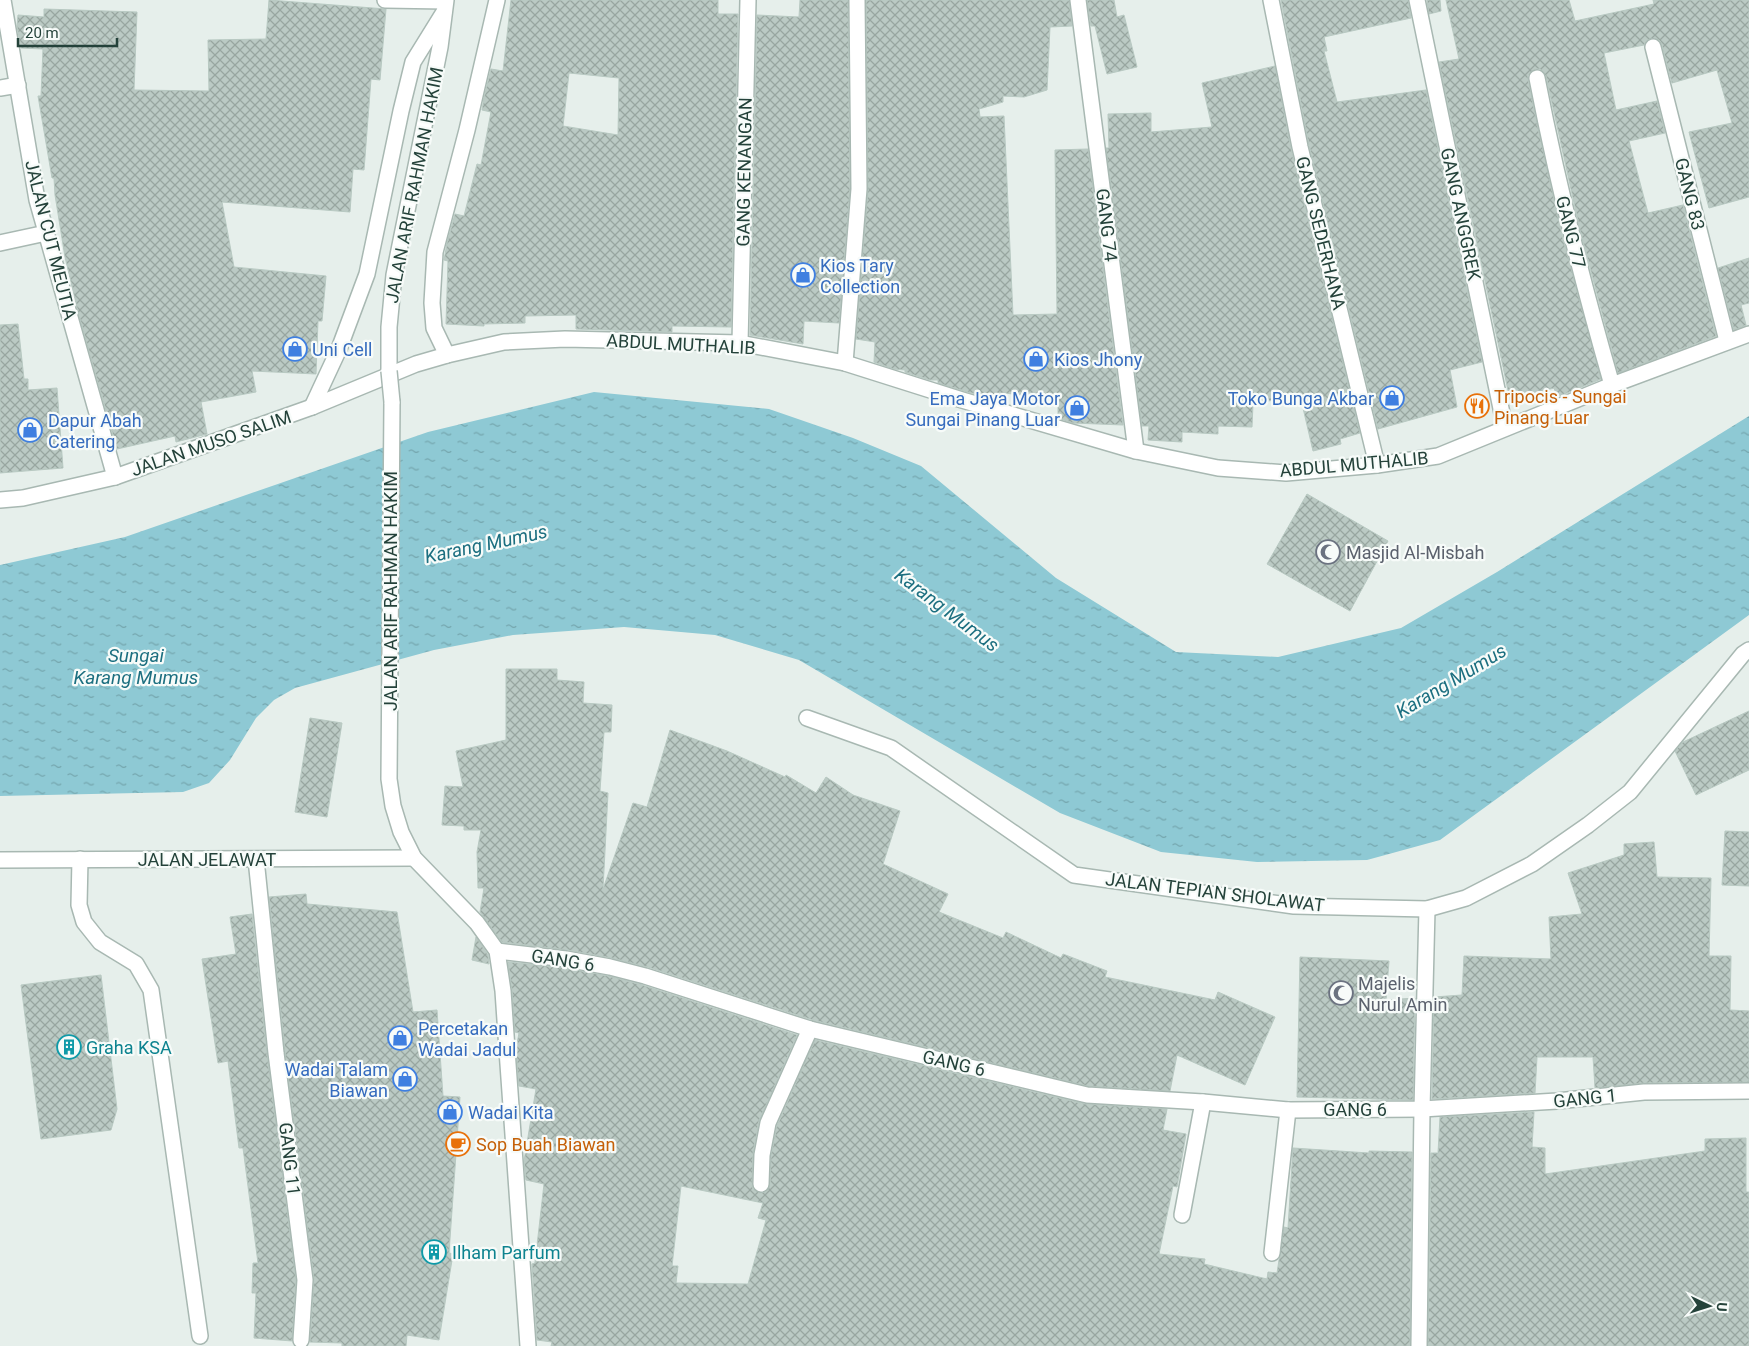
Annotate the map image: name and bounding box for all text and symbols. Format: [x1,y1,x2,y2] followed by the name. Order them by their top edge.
[18,15,116,47] scale bar
[25,24,59,42] text: 20 m
[381,65,447,305] street label: JALAN ARIF RAHMAN HAKIM
[732,97,756,247] street label: GANG KENANGAN
[1437,146,1485,283] street label: GANG ANGGREK
[1292,154,1350,312] street label: GANG SEDERHANA
[1671,156,1709,232] street label: GANG 83
[21,158,81,322] street label: JALAN CUT MEUTIA
[1092,187,1122,263] street label: GANG 74
[1552,194,1590,270] street label: GANG 77
[820,255,900,297] place label: Kios Tary Collection
[790,262,816,288] shop icon: Kios Tary Collection
[606,330,756,358] street label: ABDUL MUTHALIB
[282,336,308,362] shop icon: Uni Cell
[312,339,372,360] place label: Uni Cell
[1023,346,1049,372] shop icon: Kios Jhony
[1054,349,1143,370] place label: Kios Jhony
[1379,385,1405,411] shop icon: Toko Bunga Akbar
[1494,386,1627,428] place label: Tripocis - Sungai Pinang Luar
[906,388,1060,430] place label: Ema Jaya Motor Sungai Pinang Luar
[1228,388,1374,409] place label: Toko Bunga Akbar
[1464,393,1490,419] restaurant icon: Tripocis - Sungai Pinang Luar
[1064,395,1090,421] shop icon: Ema Jaya Motor Sungai Pinang Luar
[128,406,294,480] street label: JALAN MUSO SALIM
[48,410,142,452] place label: Dapur Abah Catering
[17,417,43,443] shop icon: Dapur Abah Catering
[1279,447,1429,481] street label: ABDUL MUTHALIB
[380,471,401,711] street label: JALAN ARIF RAHMAN HAKIM
[423,520,549,568] water label: Karang Mumus
[1315,539,1341,565] mosque icon: Masjid Al-Misbah
[1346,542,1484,563] place label: Masjid Al-Misbah
[890,563,1004,657] water label: Karang Mumus
[1392,639,1510,723] water label: Karang Mumus
[74,644,198,689] water label: Sungai Karang Mumus
[138,849,276,870] street label: JALAN JELAWAT
[1104,868,1326,916] street label: JALAN TEPIAN SHOLAWAT
[530,945,596,975] street label: GANG 6
[1358,973,1447,1015] place label: Majelis Nurul Amin
[1328,980,1354,1006] mosque icon: Majelis Nurul Amin
[418,1018,516,1060] place label: Percetakan Wadai Jadul
[387,1025,413,1051] shop icon: Percetakan Wadai Jadul
[56,1034,82,1060] building icon: Graha KSA
[86,1037,172,1058] place label: Graha KSA
[921,1046,987,1080] street label: GANG 6
[285,1059,388,1101] place label: Wadai Talam Biawan
[392,1066,418,1092] shop icon: Wadai Talam Biawan
[1552,1084,1618,1112] street label: GANG 1
[437,1099,463,1125] shop icon: Wadai Kita
[1323,1099,1387,1120] street label: GANG 6
[468,1102,554,1123] place label: Wadai Kita
[275,1121,305,1197] street label: GANG 11
[445,1131,471,1157] cafe icon: Sop Buah Biawan
[476,1134,615,1155] place label: Sop Buah Biawan
[421,1239,447,1265] building icon: Ilham Parfum
[452,1242,560,1263] place label: Ilham Parfum
[1684,1281,1734,1331] north arrow
[1714,1302,1730,1312] text: U

